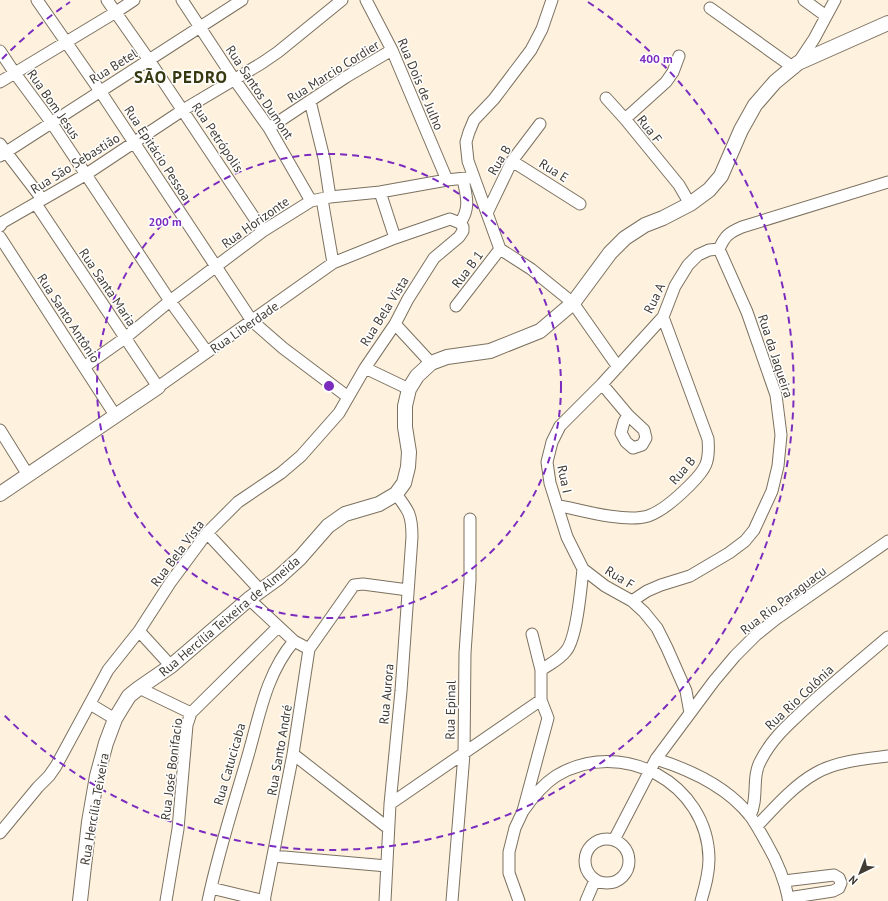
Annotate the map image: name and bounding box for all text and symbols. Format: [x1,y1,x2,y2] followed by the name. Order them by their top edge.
[284,36,383,107] street label: Rua Marcio Cordier
[394,36,448,133] street label: Rua Dois de Julho
[222,42,298,143] street label: Rua Santos Dumont
[86,45,141,88] street label: Rua Betel
[639,51,673,66] text: 400 m
[23,66,84,143] street label: Rua Bom Jesus
[134,66,228,88] district label: SÃO PEDRO
[188,99,247,175] street label: Rua Petrópolis
[120,102,195,204] street label: Rua Epitácio Pessoa
[633,112,666,147] street label: Rua F
[27,129,123,198] street label: Rua São Sebastião
[484,142,515,178] street label: Rua B
[536,155,572,186] street label: Rua E
[218,193,292,252] street label: Rua Horizonte
[148,214,182,229] text: 200 m
[75,245,140,330] street label: Rua Santa Maria
[448,247,487,291] street label: Rua B 1
[33,271,104,366] street label: Rua Santo Antônio
[356,273,413,349] street label: Rua Bela Vista
[640,280,669,316] street label: Rua A
[207,298,282,357] street label: Rua Liberdade
[754,312,797,400] street label: Rua da Jaqueira
[322,379,336,393] centre of rings
[665,453,699,488] street label: Rua B
[553,463,576,495] street label: Rua I
[147,517,208,590] street label: Rua Bela Vista
[155,552,303,680] street label: Rua Hercília Teixeira de Almeida
[602,562,638,593] street label: Rua F
[737,562,830,638] street label: Rua Rio Paraguacu
[761,661,837,734] street label: Rua Rio Colônia
[375,663,398,725] street label: Rua Aurora
[441,680,460,740] street label: Rua Epinal
[263,703,296,797] street label: Rua Santo André
[157,717,186,821] street label: Rua José Bonifacio
[210,721,249,807] street label: Rua Catucicaba
[76,752,113,866] street label: Rua Hercília Teixeira
[840,853,880,893] north arrow
[846,873,861,888] text: N

